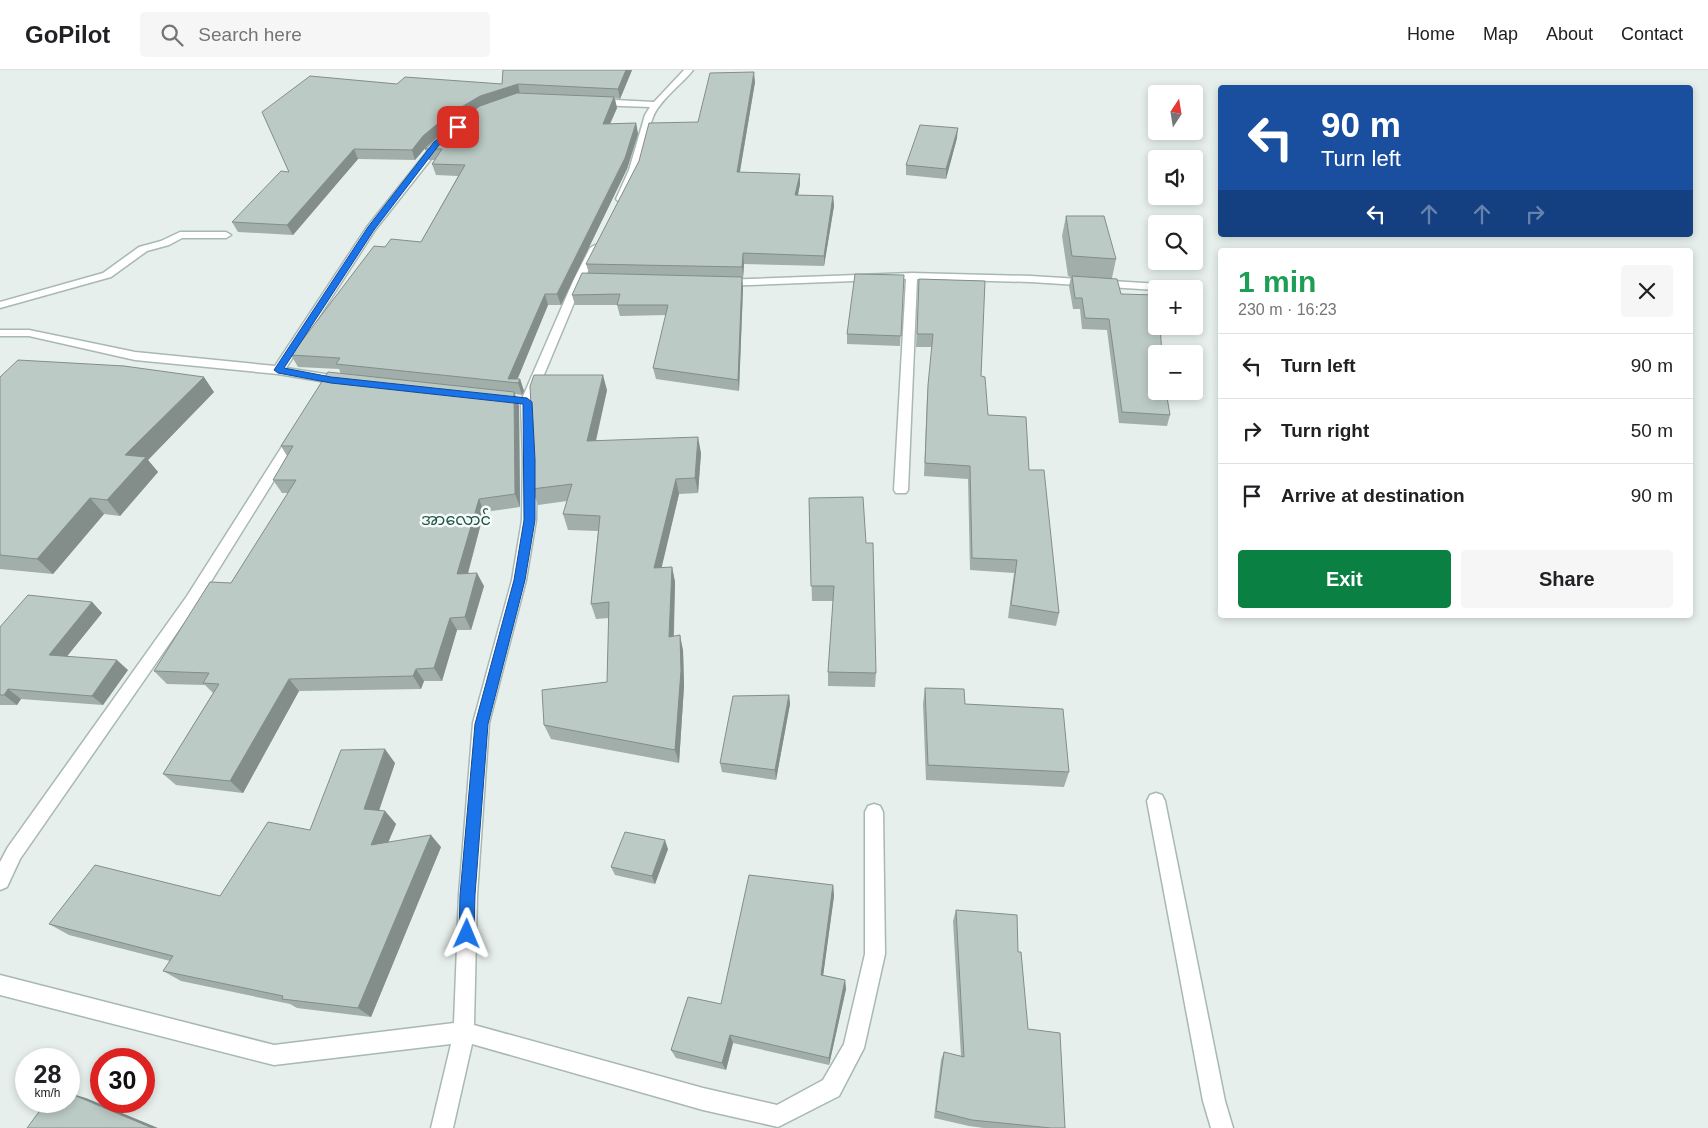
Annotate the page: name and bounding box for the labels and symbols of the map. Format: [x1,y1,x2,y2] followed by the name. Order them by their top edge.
[1148,85,1202,140] north arrow
[437,106,479,148] pin
[421,508,491,528] district label: အာလောင်
[440,907,492,959] position arrow
[90,1048,155,1113] speed limit sign: 30

